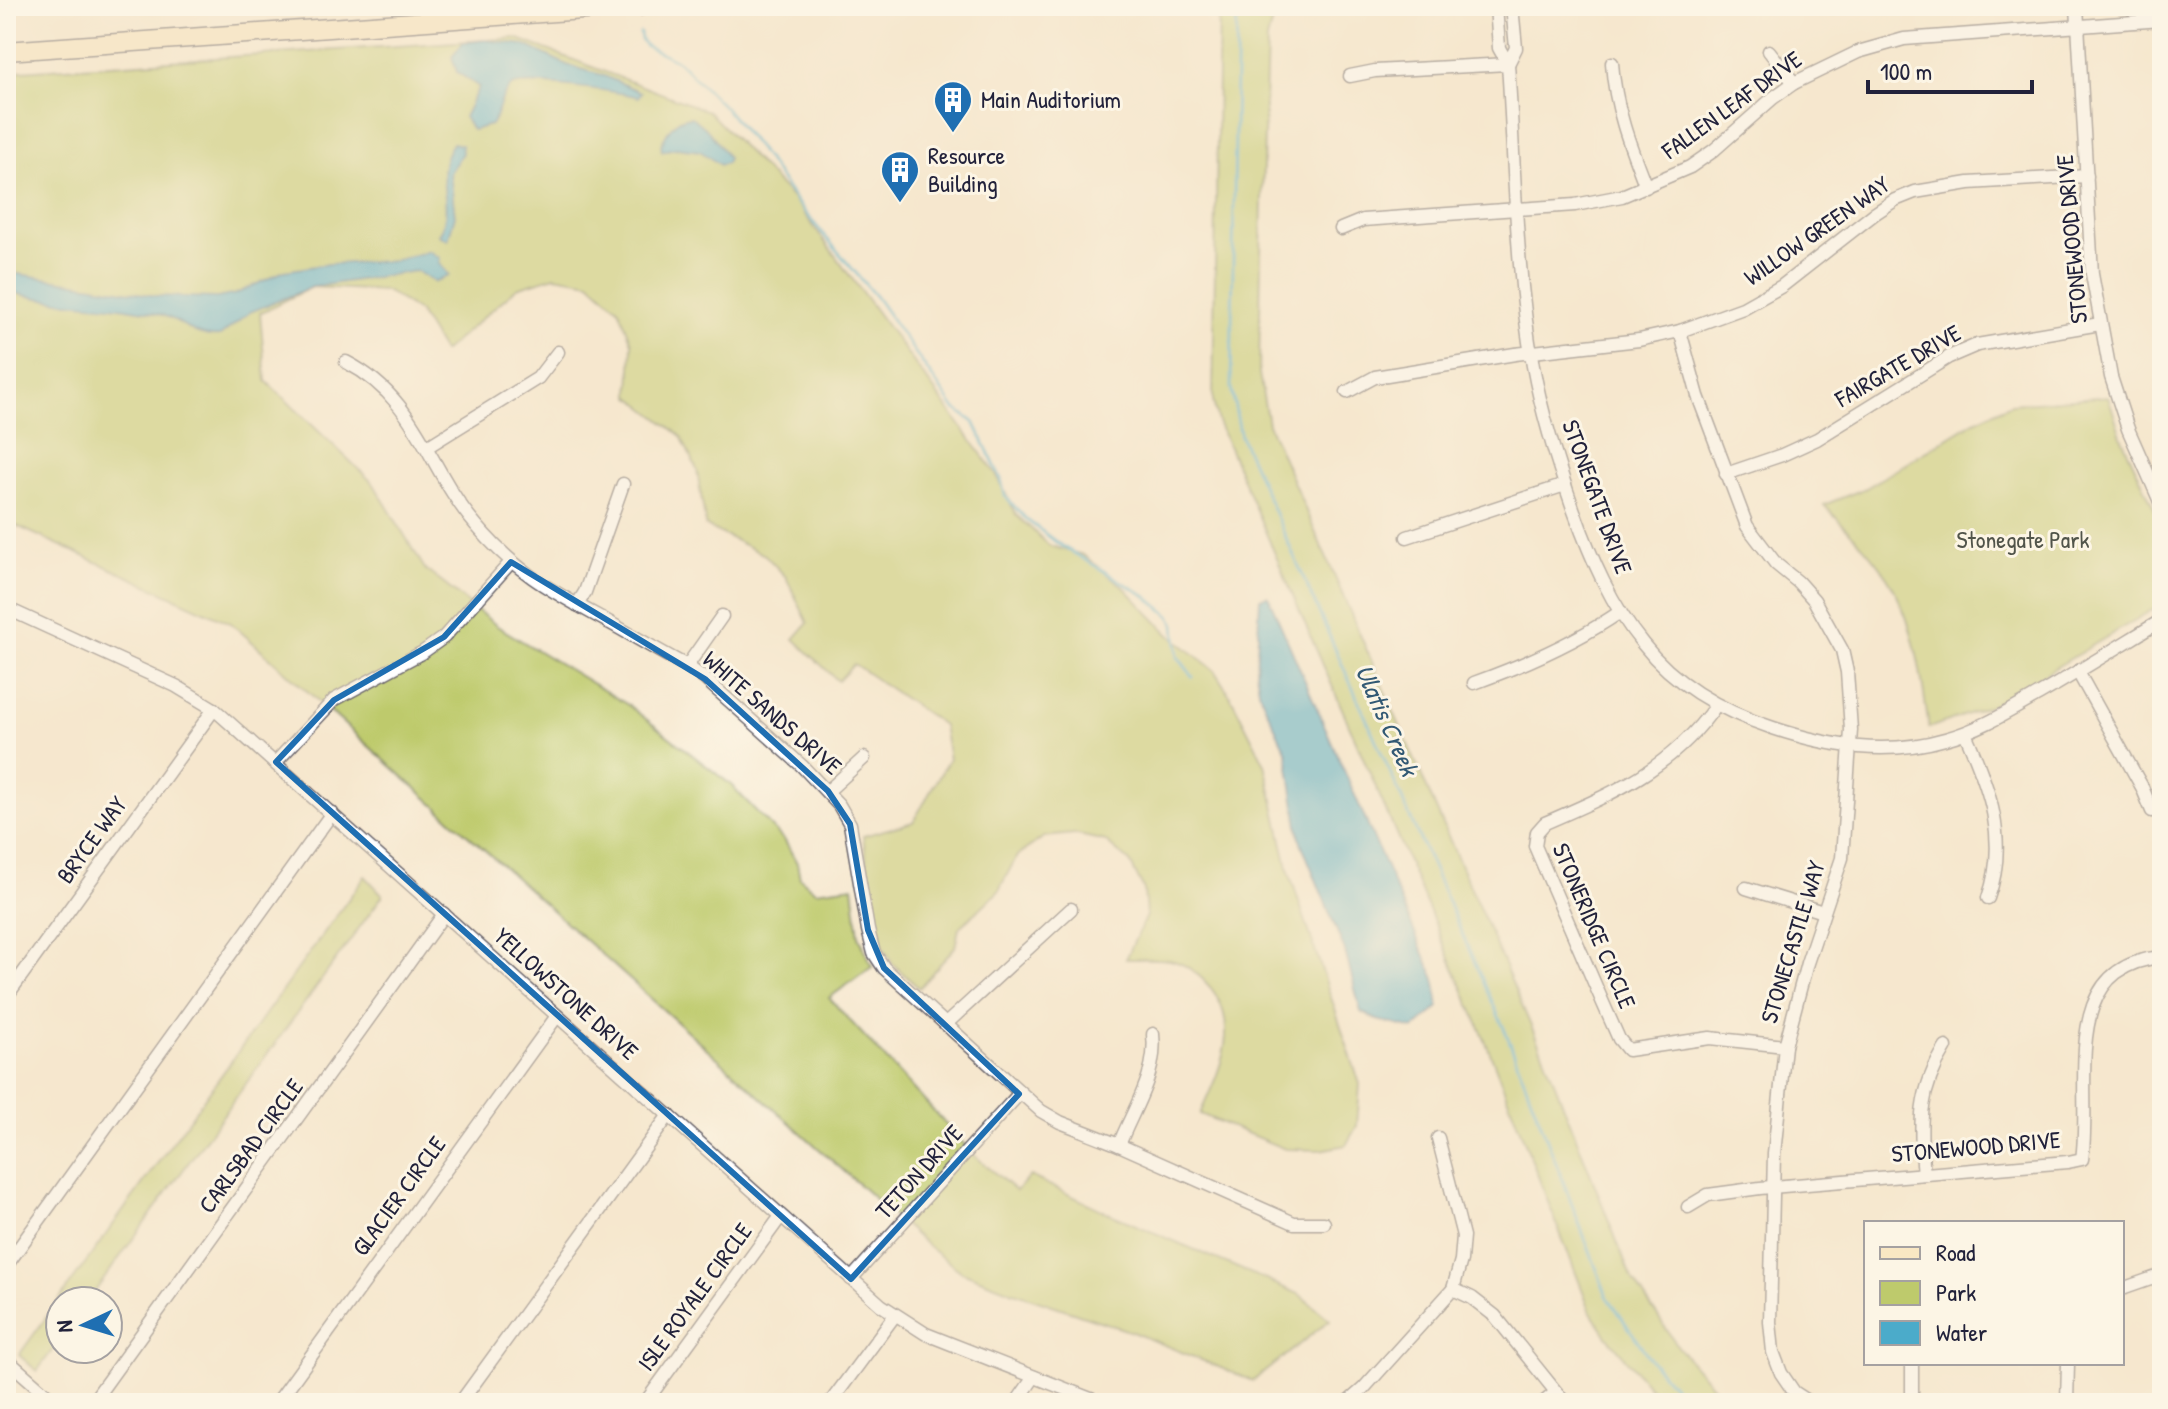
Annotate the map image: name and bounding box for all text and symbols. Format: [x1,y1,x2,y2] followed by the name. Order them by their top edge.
[1654,42,1808,166] street label: FALLEN LEAF DRIVE
[1868,44,2032,94] scale bar
[1880,55,1932,87] text: 100 m
[932,79,974,134] building icon: Main Auditorium
[981,83,1121,115] place label: Main Auditorium
[928,139,1006,199] place label: Resource Building
[879,149,921,204] building icon: Resource Building
[2048,153,2094,325] street label: STONEWOOD DRIVE
[1737,168,1896,292] street label: WILLOW GREEN WAY
[1828,316,1966,414] street label: FAIRGATE DRIVE
[1555,415,1641,578] street label: STONEGATE DRIVE
[1957,523,2089,555] park label: Stonegate Park
[696,643,849,782] street label: WHITE SANDS DRIVE
[1347,659,1428,783] water label: Ulatis Creek
[49,789,134,889] street label: BRYCE WAY
[1546,838,1644,1014] street label: STONERIDGE CIRCLE
[1752,856,1832,1027] street label: STONECASTLE WAY
[488,920,646,1067] street label: YELLOWSTONE DRIVE
[191,1071,310,1219] street label: CARLSBAD CIRCLE
[867,1117,969,1225] street label: TETON DRIVE
[1890,1123,2062,1169] street label: STONEWOOD DRIVE
[344,1129,453,1262] street label: GLACIER CIRCLE
[630,1216,759,1377] street label: ISLE ROYALE CIRCLE
[1864,1221,2124,1365] legend
[1936,1236,1975,1268] text: Road
[1936,1276,1976,1308] text: Park
[44,1285,124,1365] north arrow
[1936,1316,1987,1348] text: Water
[49,1319,79,1333] text: N

